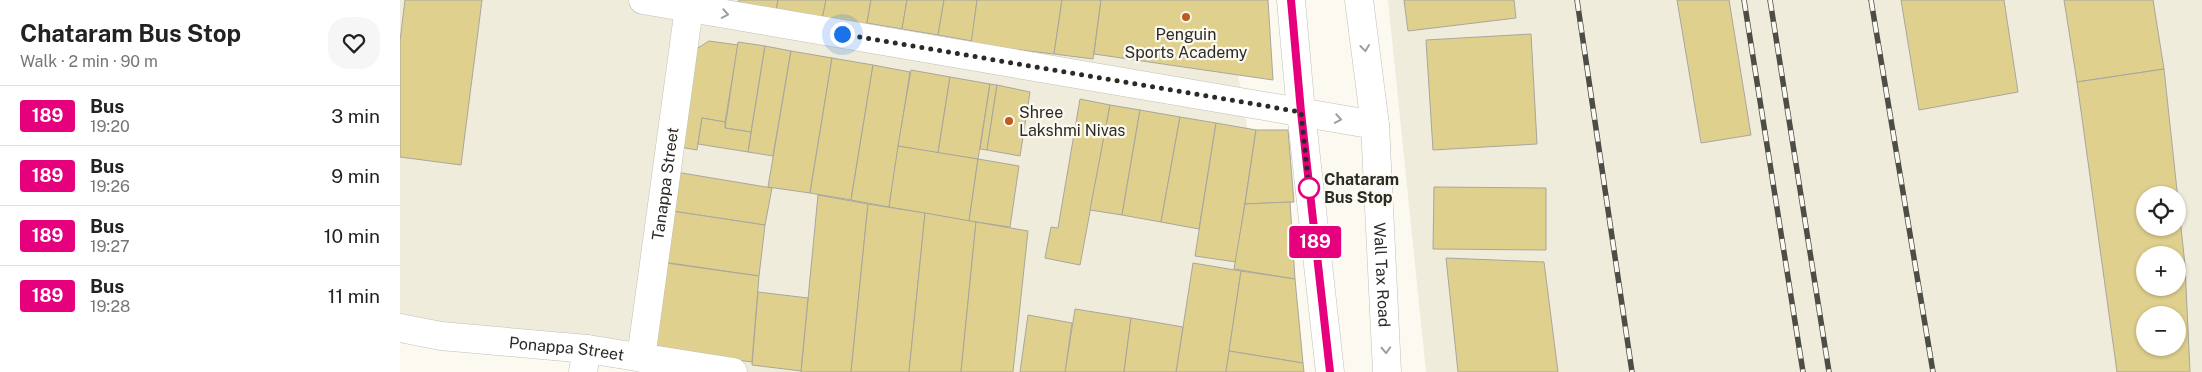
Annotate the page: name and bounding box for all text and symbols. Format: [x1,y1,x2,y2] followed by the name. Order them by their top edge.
[721,9,729,19] one-way arrow
[1180,11,1192,23] marker: Penguin Sports Academy
[328,17,380,69] button: heart
[20,19,241,47] text: Chataram Bus Stop
[830,22,855,47] your location
[1125,25,1248,62] place label: Penguin Sports Academy
[1359,45,1370,53] one-way arrow
[20,52,158,71] text: Walk · 2 min · 90 m
[90,95,124,117] text: Bus
[1019,103,1125,140] place label: Shree Lakshmi Nivas
[32,105,63,126] text: 189
[331,105,380,127] text: 3 min
[1333,113,1342,123] one-way arrow
[1003,115,1015,127] marker: Shree Lakshmi Nivas
[90,117,130,136] text: 19:20
[648,126,682,241] street label: Tanappa Street
[90,155,124,177] text: Bus
[32,165,63,186] text: 189
[331,165,380,187] text: 9 min
[1324,170,1399,207] place label: Chataram Bus Stop
[90,177,130,196] text: 19:26
[1298,177,1320,199] marker: Chataram Bus Stop
[2136,186,2186,356] map controls
[2136,186,2186,236] button: locate
[90,215,124,237] text: Bus
[1370,222,1394,328] street label: Wall Tax Road
[32,225,63,246] text: 189
[324,225,380,247] text: 10 min
[1286,226,1344,258] line badge: 189
[1299,231,1331,252] text: 189
[90,237,130,256] text: 19:27
[2136,246,2186,296] button: +
[90,275,124,297] text: Bus
[32,285,63,306] text: 189
[328,285,380,307] text: 11 min
[90,297,130,316] text: 19:28
[2136,306,2186,356] button: −
[508,333,626,364] street label: Ponappa Street
[1380,346,1391,354] one-way arrow

